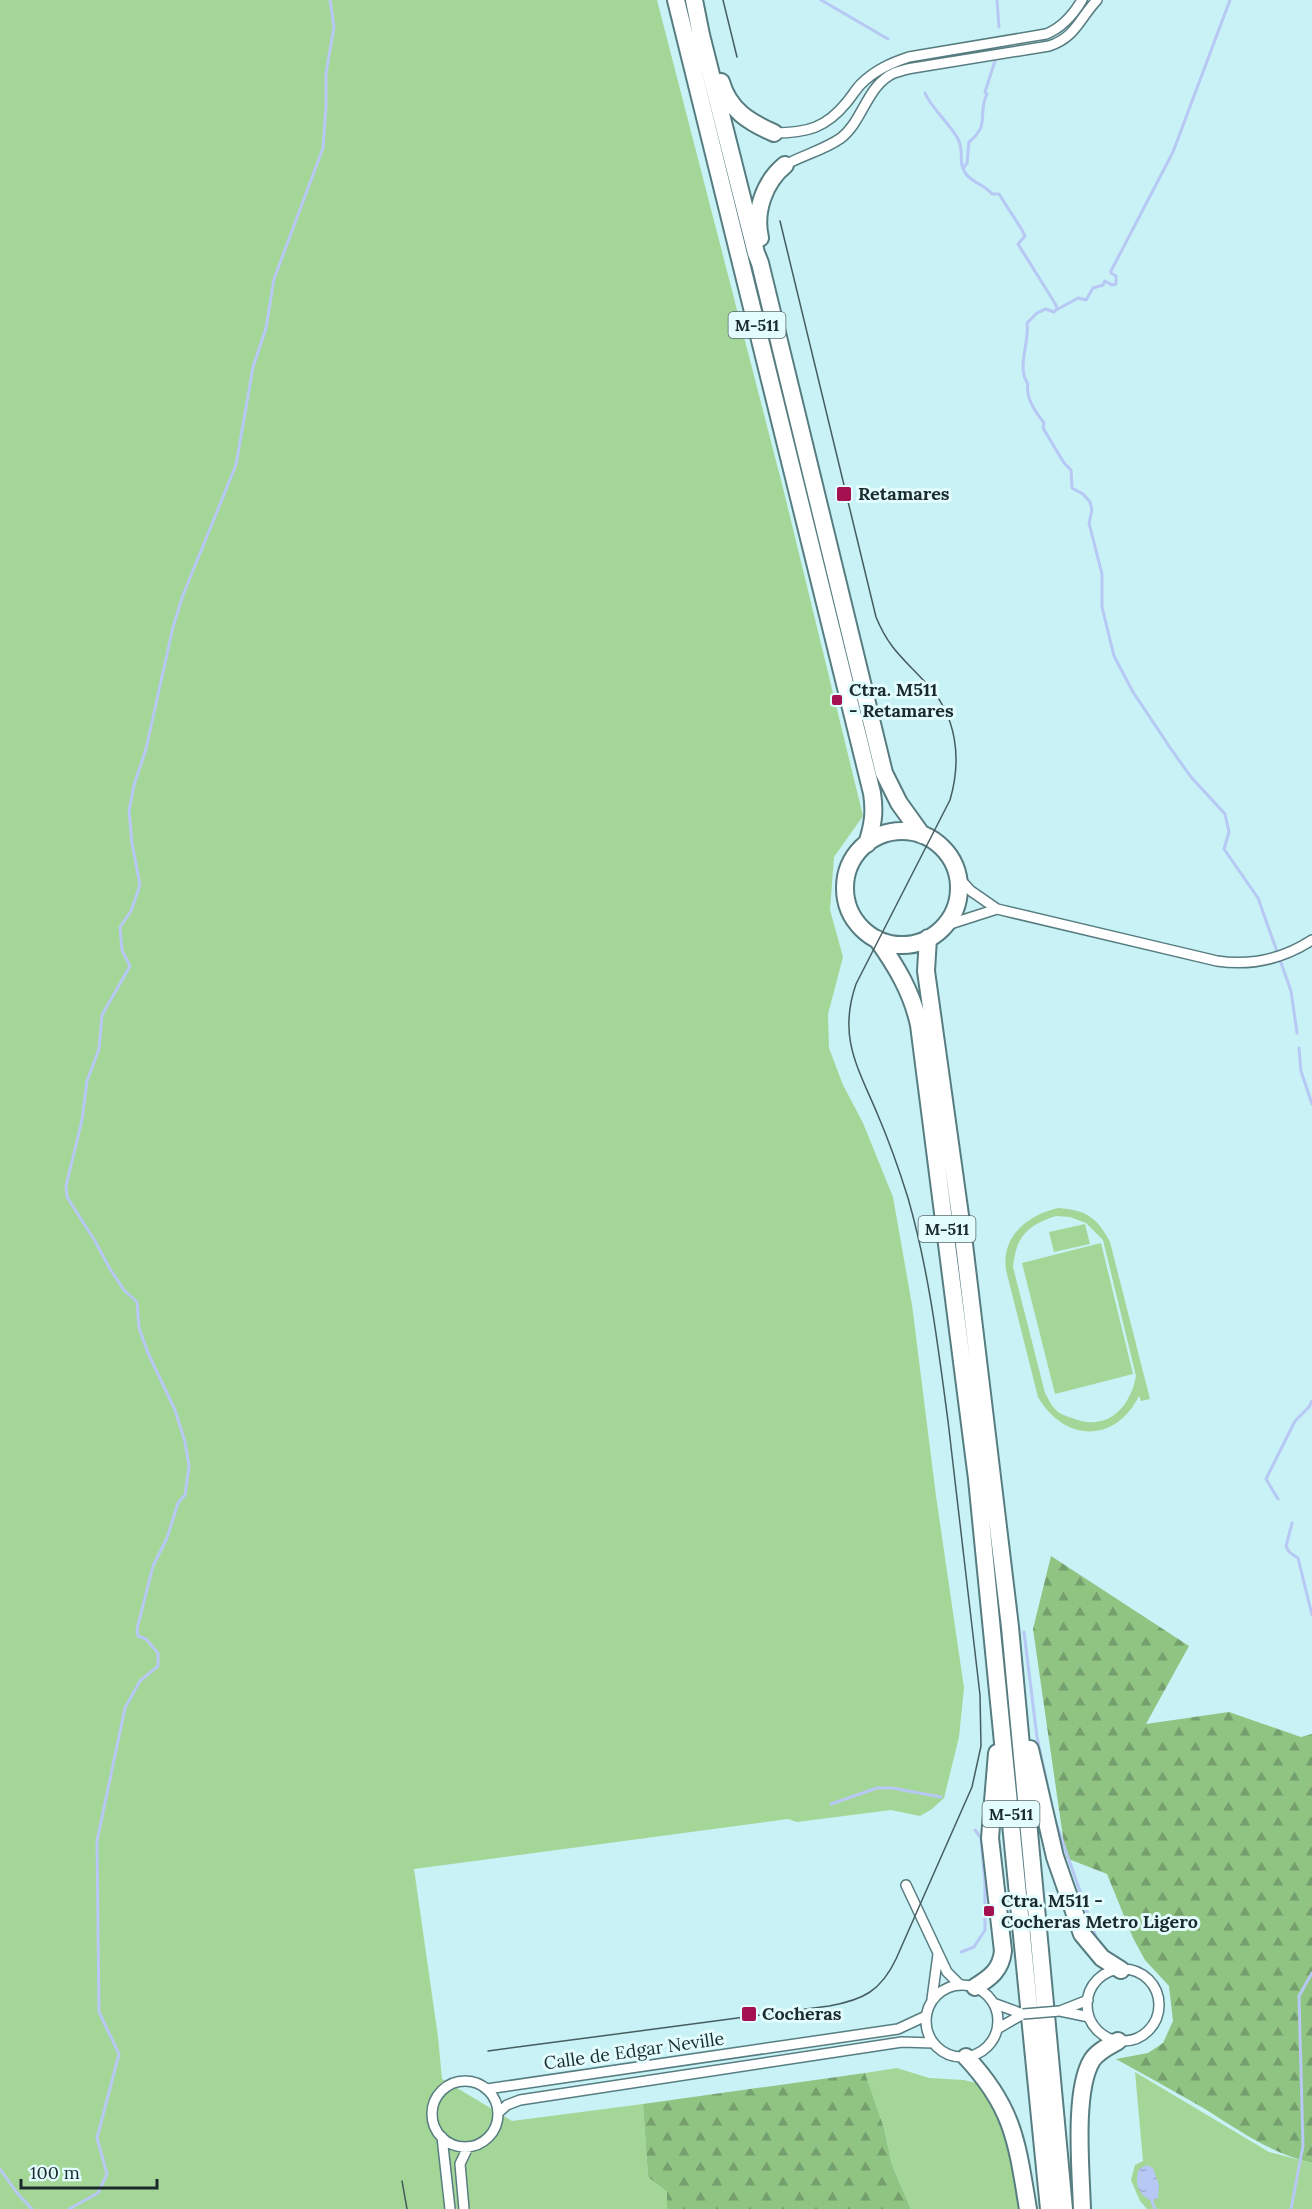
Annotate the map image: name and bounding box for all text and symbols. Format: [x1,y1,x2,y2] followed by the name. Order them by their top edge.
[728,312,786,338] road number: M-511
[858,482,950,505] place label: Retamares
[835,485,853,503] marker: Retamares
[849,678,954,722] place label: Ctra. M511 - Retamares
[830,693,844,707] marker: Ctra. M511 - Retamares
[918,1216,976,1242] road number: M-511
[982,1801,1040,1827] road number: M-511
[1001,1889,1198,1933] place label: Ctra. M511 - Cocheras Metro Ligero
[982,1904,996,1918] marker: Ctra. M511 - Cocheras Metro Ligero
[762,2002,842,2025] place label: Cocheras
[740,2005,758,2023] marker: Cocheras
[542,2026,726,2075] street label: Calle de Edgar Neville
[21,2152,158,2190] scale bar
[30,2161,80,2184] text: 100 m

